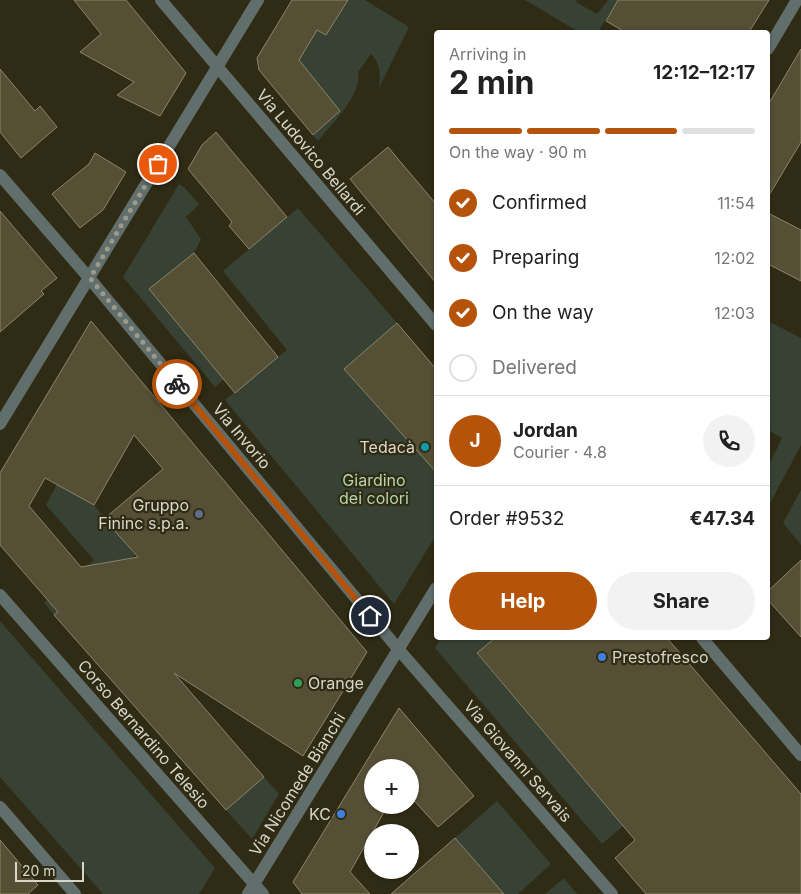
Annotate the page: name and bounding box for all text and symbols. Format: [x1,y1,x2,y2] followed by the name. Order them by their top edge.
[449,44,526,64] text: Arriving in
[653,61,755,84] text: 12:12–12:17
[449,63,535,102] text: 2 min
[253,85,369,219] street label: Via Ludovico Bellardi
[449,142,587,162] text: On the way · 90 m
[137,143,179,185] pin
[144,150,172,178] icon: bag
[449,189,477,217] icon: check
[492,191,587,214] text: Confirmed
[717,193,755,213] text: 11:54
[449,244,477,272] icon: check
[492,246,579,269] text: Preparing
[714,248,755,268] text: 12:02
[449,299,477,327] icon: check
[492,301,594,324] text: On the way
[714,303,755,323] text: 12:03
[492,356,577,379] text: Delivered
[152,359,202,409] courier
[163,370,191,398] icon: bike
[209,399,275,473] street label: Via Invorio
[703,415,755,467] button: phone
[513,419,578,442] text: Jordan
[469,429,481,452] text: J
[360,437,415,457] place label: Tedacà
[419,441,431,453] marker: Tedacà
[513,442,607,462] text: Courier · 4.8
[339,470,409,508] park label: Giardino dei colori
[98,495,189,533] place label: Gruppo Fininc s.p.a.
[449,507,564,530] text: Order #9532
[689,507,755,530] text: €47.34
[193,508,205,520] marker: Gruppo Fininc s.p.a.
[449,572,597,630] button: Help
[607,572,755,630] button: Share
[349,595,391,637] pin
[356,602,384,630] icon: home
[612,647,709,667] place label: Prestofresco
[596,651,608,663] marker: Prestofresco
[74,655,214,813] street label: Corso Bernardino Telesio
[308,673,364,693] place label: Orange
[292,677,304,689] marker: Orange
[460,696,576,826] street label: Via Giovanni Servais
[245,709,349,859] street label: Via Nicomede Bianchi
[364,759,419,879] map controls
[364,759,419,814] button: +
[309,804,331,824] place label: KC
[335,808,347,820] marker: KC
[364,824,419,879] button: −
[15,859,84,882] scale bar
[22,862,56,879] text: 20 m

